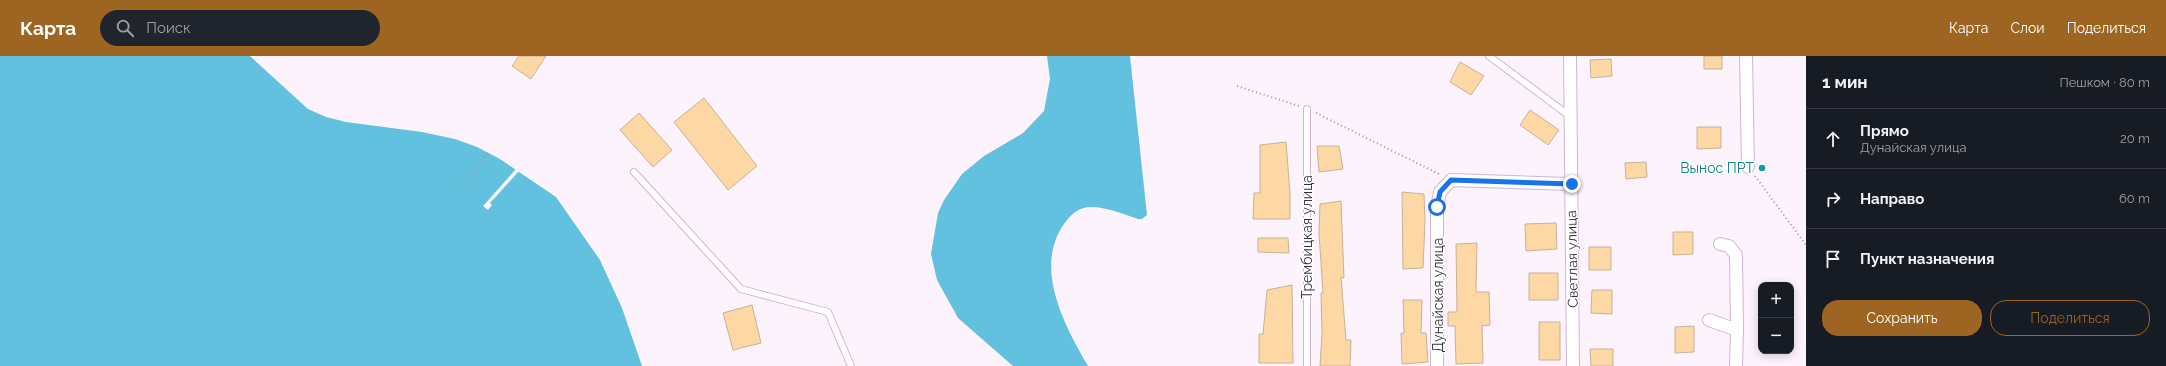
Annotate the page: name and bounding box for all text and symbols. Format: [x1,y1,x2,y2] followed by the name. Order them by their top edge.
[100,10,380,46] search box
[20,17,76,39] text: Карта
[114,17,136,39] icon: search
[146,19,191,37] text: Поиск
[1949,20,1988,36] text: Карта
[2010,20,2045,36] text: Слои
[2067,20,2146,36] text: Поделиться
[1822,72,1868,92] text: 1 мин
[2059,75,2150,90] text: Пешком · 80 m
[1860,122,1909,140] text: Прямо
[1822,128,1844,150] icon: ahead
[2120,131,2150,146] text: 20 m
[1860,140,1967,155] text: Дунайская улица
[1680,160,1754,176] place label: Вынос ПРТ
[1757,163,1767,173] marker: Вынос ПРТ
[1299,175,1315,299] street label: Трембицкая улица
[1563,175,1581,193] route end
[1822,188,1844,210] icon: right
[1860,190,1924,208] text: Направо
[2119,191,2150,206] text: 60 m
[1428,198,1446,216] route start
[1563,210,1581,308] street label: Светлая улица
[1430,238,1446,352] street label: Дунайская улица
[1822,248,1844,270] icon: arrive
[1860,250,1994,268] text: Пункт назначения
[1758,282,1794,354] map controls
[1758,282,1794,318] button: +
[1822,300,1982,336] button: Сохранить
[1990,300,2150,336] button: Поделиться
[1758,318,1794,354] button: −

